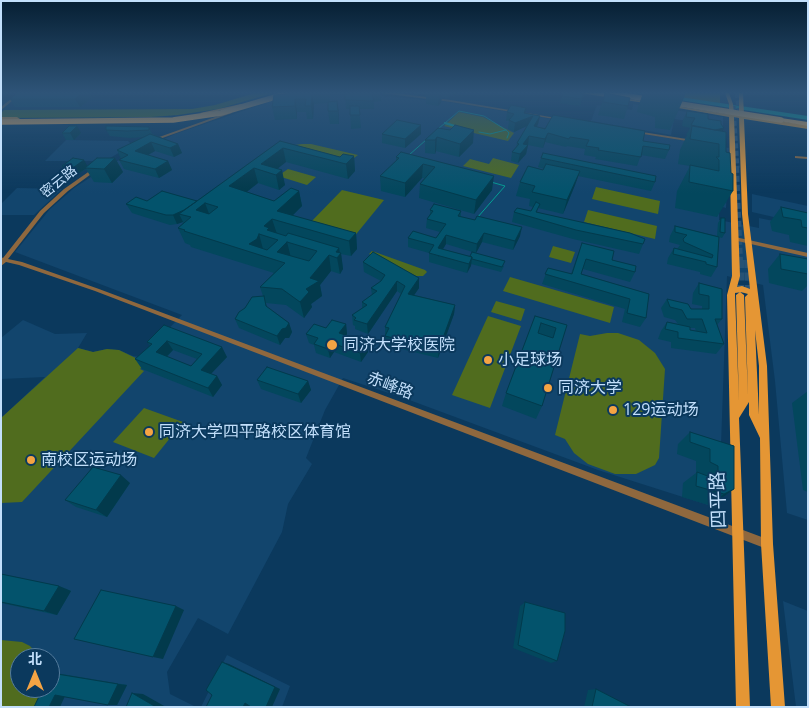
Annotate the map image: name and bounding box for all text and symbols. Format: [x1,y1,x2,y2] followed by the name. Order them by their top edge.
[37,162,81,202] street label: 密云路
[343,335,455,355] place label: 同济大学校医院
[325,338,339,352] marker: 同济大学校医院
[498,350,562,370] place label: 小足球场
[482,354,494,366] marker: 小足球场
[364,368,416,404] street label: 赤峰路
[558,378,622,398] place label: 同济大学
[542,382,554,394] marker: 同济大学
[623,400,698,420] place label: 129运动场
[607,404,619,416] marker: 129运动场
[159,422,351,442] place label: 同济大学四平路校区体育馆
[143,426,155,438] marker: 同济大学四平路校区体育馆
[41,450,137,470] place label: 南校区运动场
[25,454,37,466] marker: 南校区运动场
[707,471,731,529] street label: 四平路
[10,648,60,698] north arrow
[28,649,42,668] text: 北

